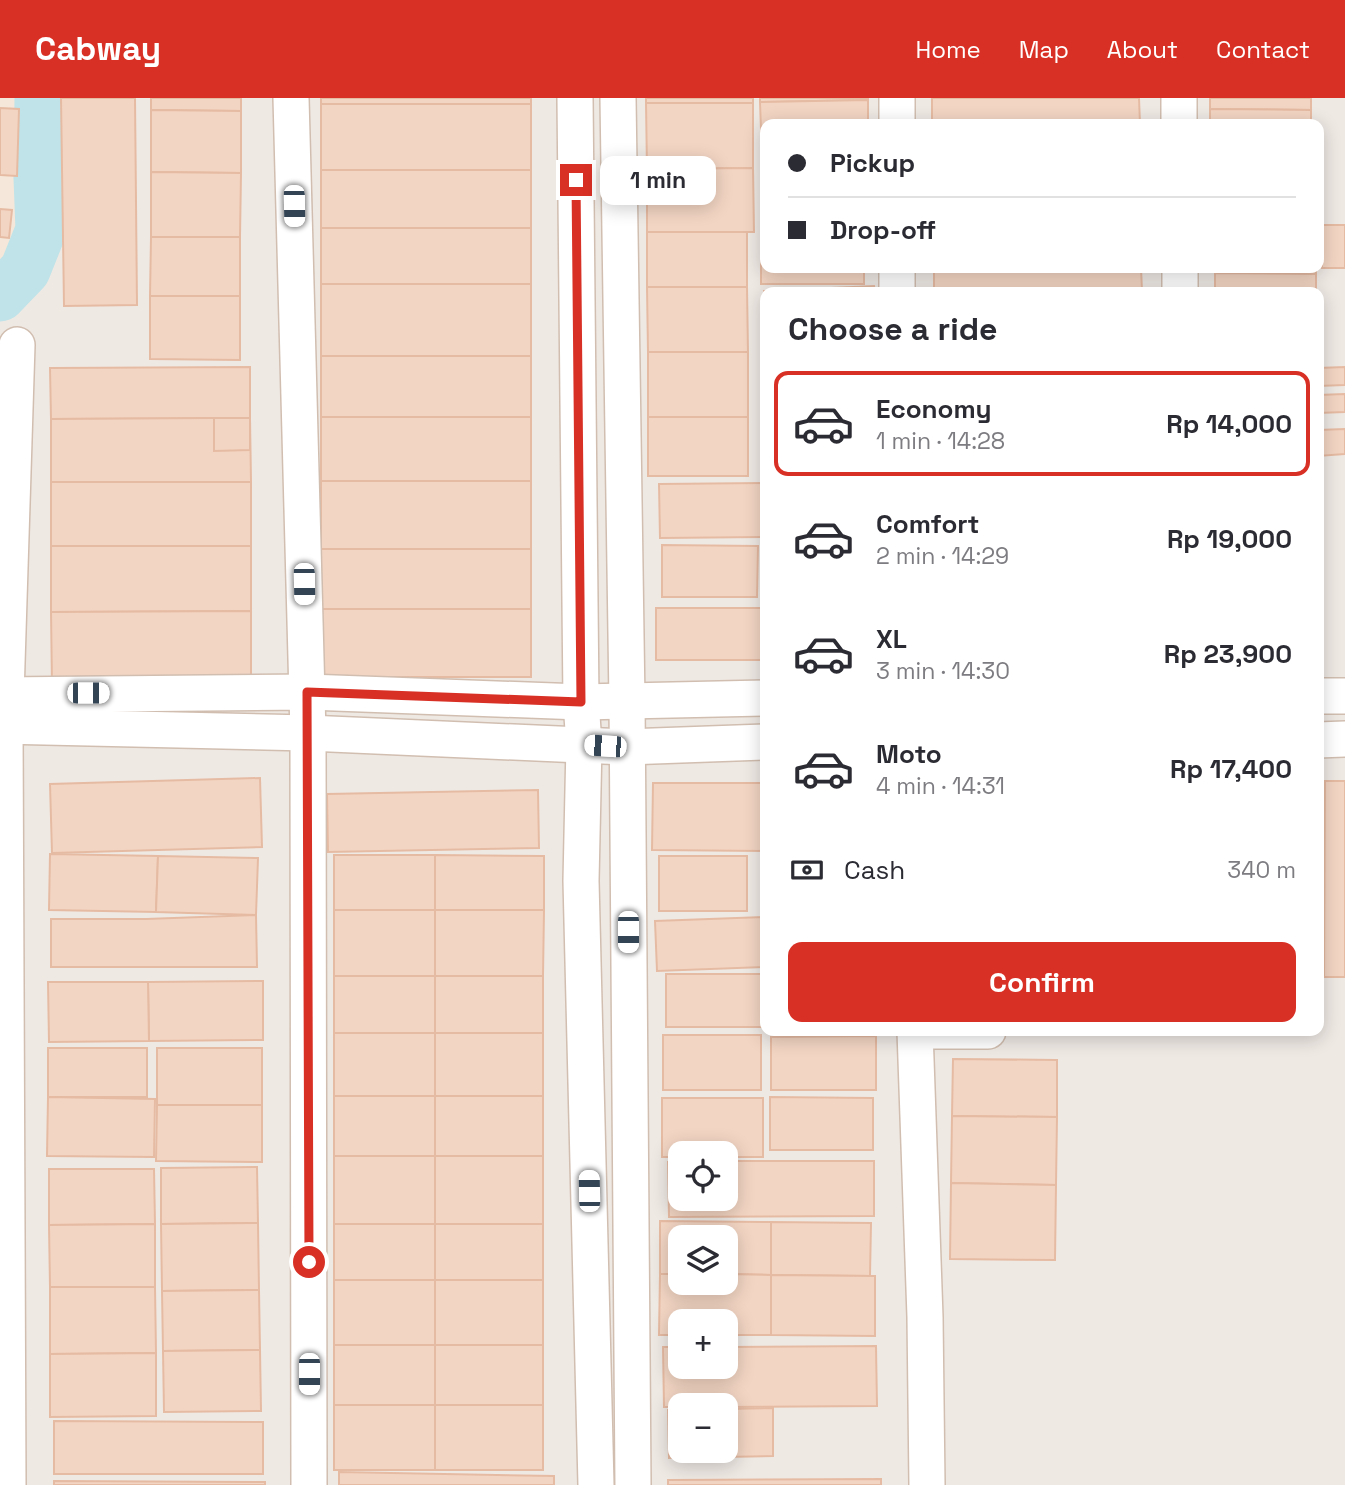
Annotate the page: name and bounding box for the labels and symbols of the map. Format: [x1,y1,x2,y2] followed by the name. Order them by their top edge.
[600,155,716,204] callout: 1 min
[560,164,592,196] route end
[284,185,305,227] car
[294,563,315,605] car
[68,683,110,704] car
[584,734,627,758] car
[618,911,639,953] car
[579,1170,600,1212] car
[293,1246,325,1278] route start
[299,1353,320,1395] car

